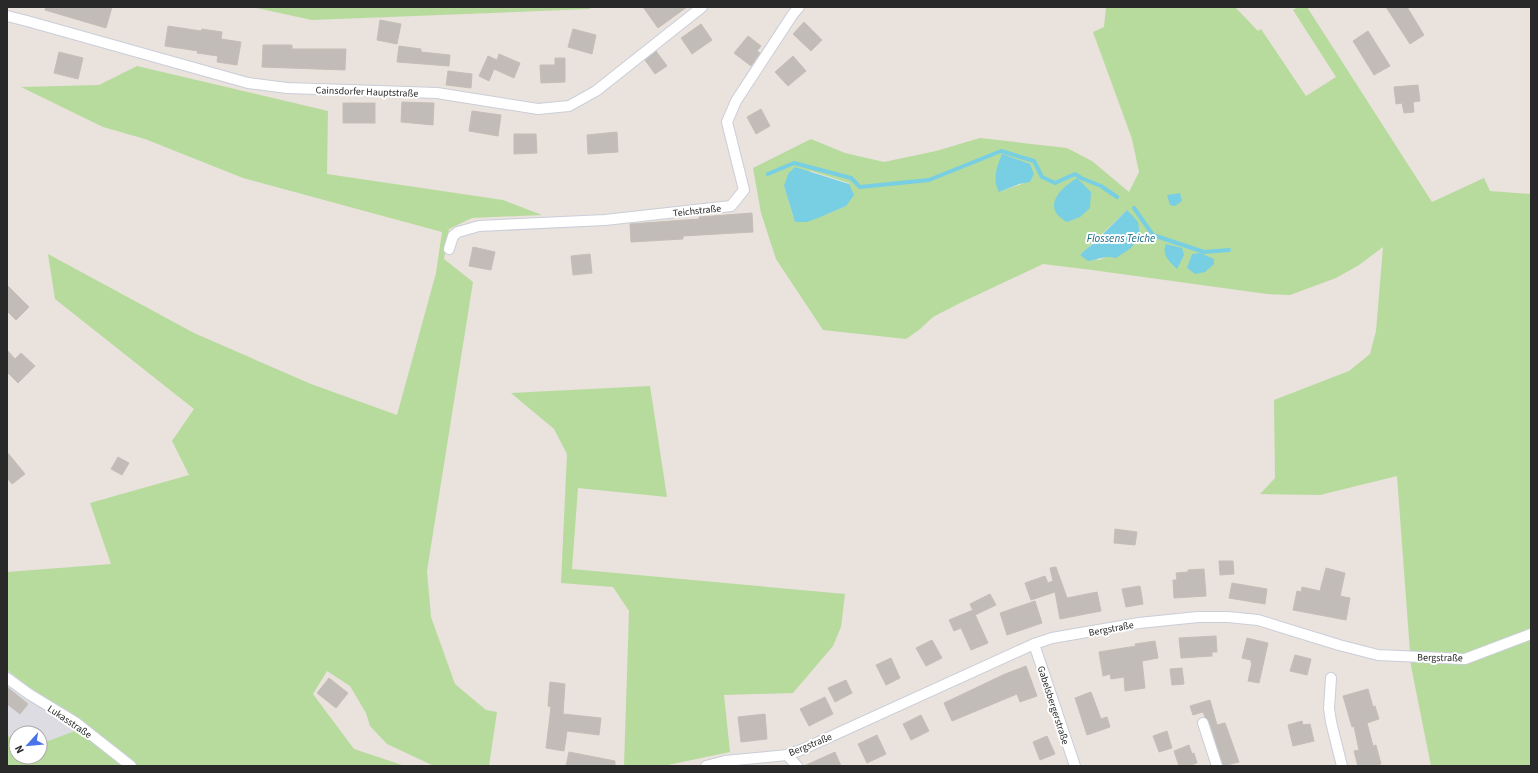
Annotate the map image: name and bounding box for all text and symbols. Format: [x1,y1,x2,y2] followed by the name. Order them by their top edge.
[315,83,419,101] street label: Cainsdorfer Hauptstraße
[672,201,722,220] street label: Teichstraße
[1087,231,1155,246] water label: Flossens Teiche
[1087,618,1135,640] street label: Bergstraße
[1417,651,1463,665] street label: Bergstraße
[1034,664,1072,746] street label: Gabelsbergerstraße
[45,702,94,742] street label: Lukasstraße
[8,725,48,765] north arrow
[787,730,834,760] street label: Bergstraße
[11,743,28,756] text: N

